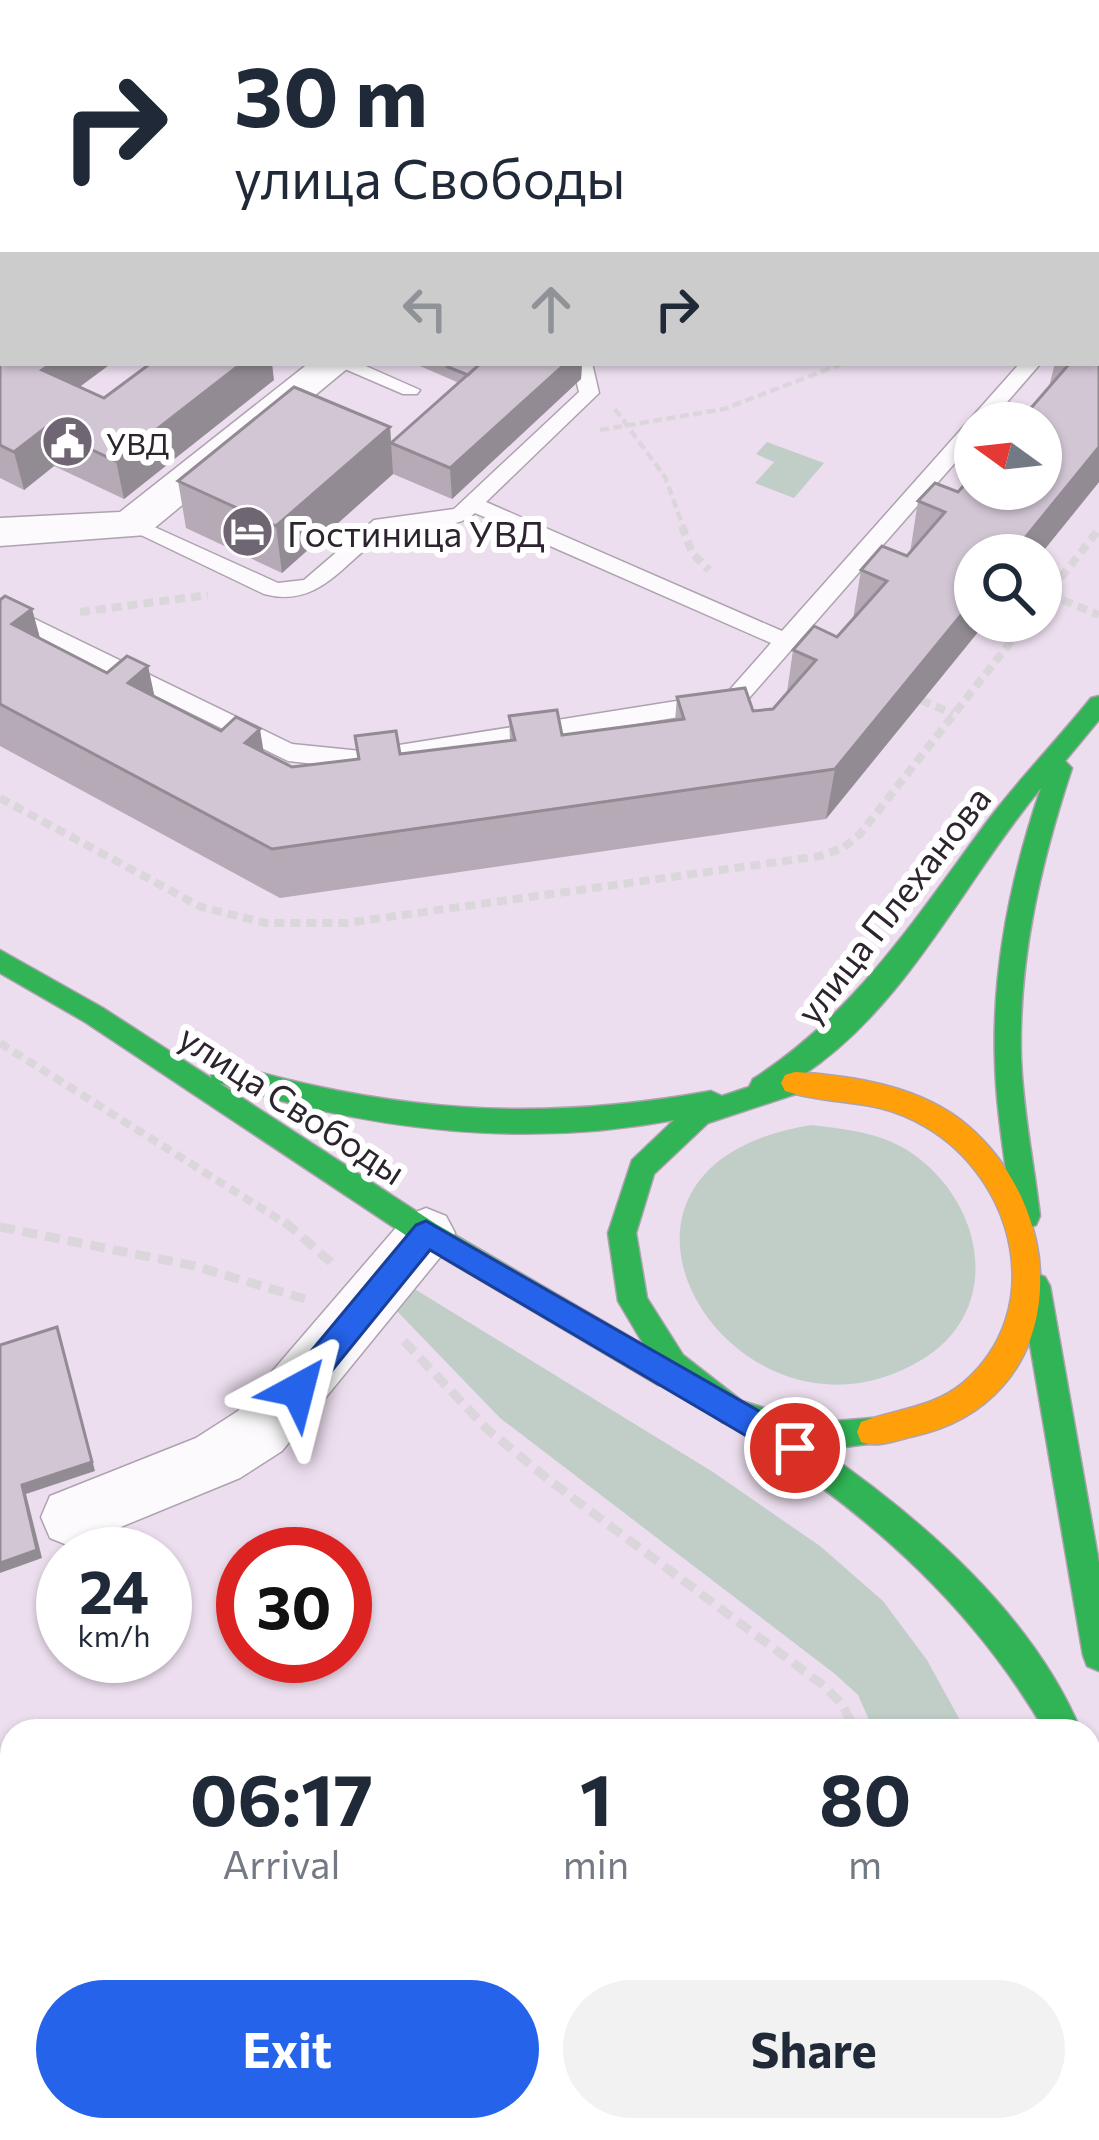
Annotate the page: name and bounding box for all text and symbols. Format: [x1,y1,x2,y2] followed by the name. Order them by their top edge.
[234,42,428,144] text: 30 m
[36,48,192,204] icon: right
[234,144,625,210] text: улица Свободы
[392,276,458,342] icon: left
[518,276,584,342] icon: ahead
[644,276,710,342] icon: right
[954,402,1062,510] north arrow
[954,402,1062,642] map controls
[39,414,95,470] public building icon: УВД
[106,424,169,461] place label: УВД
[220,504,276,560] hotel icon: Гостиница УВД
[287,510,545,554] place label: Гостиница УВД
[954,534,1062,642] button: search
[786,776,998,1032] street label: улица Плеханова
[172,1014,414,1192] street label: улица Свободы
[235,1327,361,1453] position arrow
[744,1397,846,1499] pin
[762,1415,828,1481] icon: arrive
[216,1527,372,1683] speed limit sign: 30
[79,1553,149,1626] text: 24
[78,1616,150,1653] text: km/h
[190,1753,373,1841] text: 06:17
[580,1753,612,1841] text: 1
[819,1753,911,1841] text: 80
[222,1839,340,1887] text: Arrival
[563,1839,629,1887] text: min
[848,1839,882,1887] text: m
[36,1980,539,2118] button: Exit
[563,1980,1065,2118] button: Share

